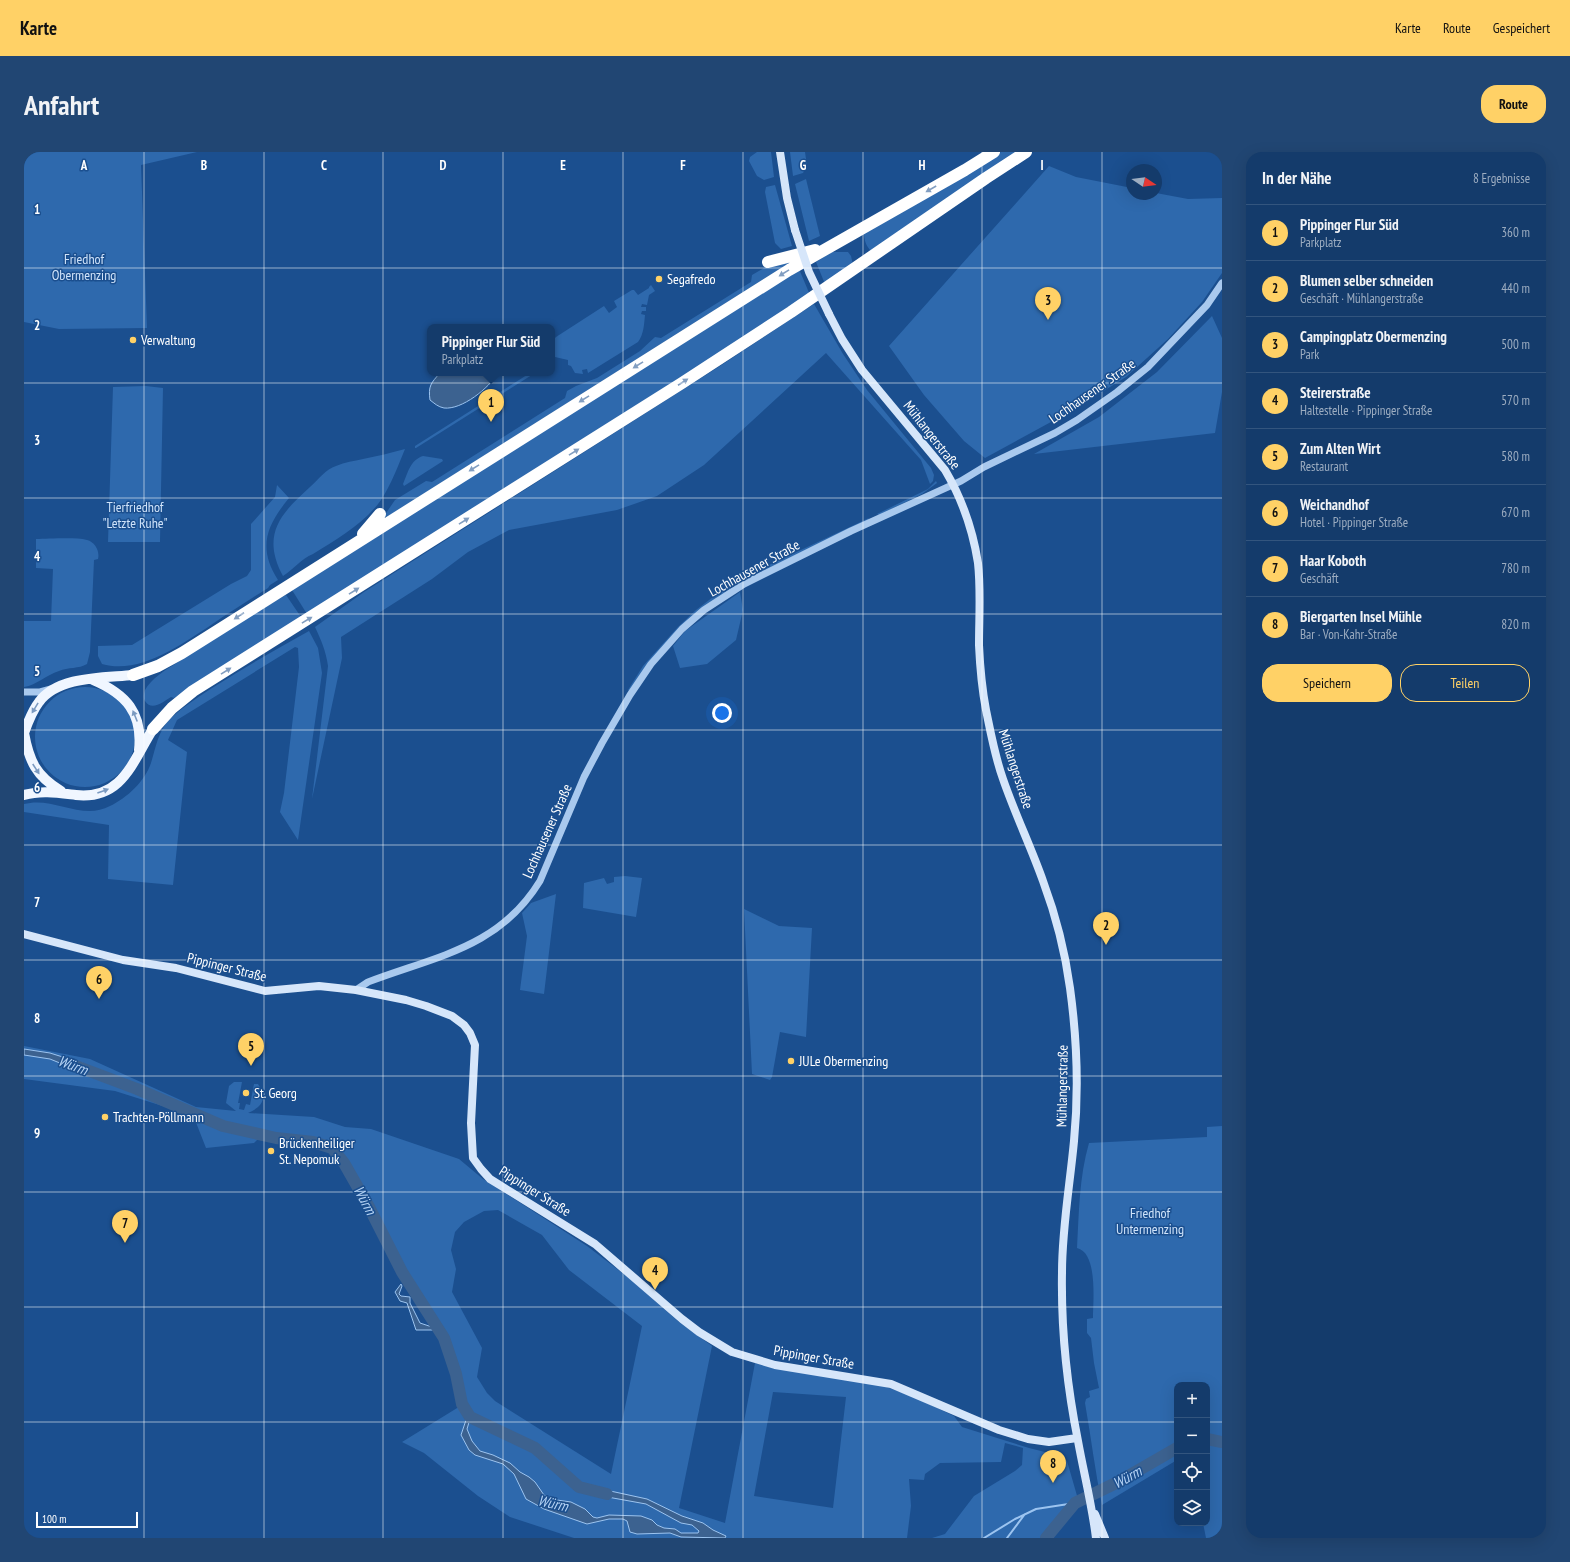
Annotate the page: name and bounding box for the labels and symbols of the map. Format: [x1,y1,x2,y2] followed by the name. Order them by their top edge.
[80,157,88,174] text: A
[201,157,207,174] text: B
[321,157,327,174] text: C
[440,157,447,174] text: D
[560,157,566,174] text: E
[680,157,686,174] text: F
[800,157,807,174] text: G
[919,157,926,174] text: H
[1040,157,1044,174] text: I
[1126,164,1162,200] north arrow
[925,186,937,192] one-way arrow
[34,201,40,218] text: 1
[52,250,116,284] park label: Friedhof Obermenzing
[667,270,716,288] place label: Segafredo
[778,270,790,277] one-way arrow
[654,274,664,284] marker: Segafredo
[1035,287,1061,320] pin: 3
[34,317,40,334] text: 2
[140,331,196,349] place label: Verwaltung
[128,335,138,345] marker: Verwaltung
[1045,354,1139,427] street label: Lochhausener Straße
[632,361,644,368] one-way arrow
[678,378,688,386] one-way arrow
[478,389,504,422] pin: 1
[578,395,590,402] one-way arrow
[900,397,965,473] street label: Mühlangerstraße
[34,432,40,449] text: 3
[568,448,579,456] one-way arrow
[469,464,479,472] one-way arrow
[103,498,167,532] park label: Tierfriedhof "Letzte Ruhe"
[458,518,470,525] one-way arrow
[705,535,803,600] street label: Lochhausener Straße
[34,548,41,565] text: 4
[349,587,359,595] one-way arrow
[233,613,245,620] one-way arrow
[301,617,313,624] one-way arrow
[34,663,40,680] text: 5
[220,667,232,674] one-way arrow
[32,702,39,714] one-way arrow
[712,703,732,723] your location
[132,710,138,721] one-way arrow
[995,727,1037,811] street label: Mühlangerstraße
[32,763,39,775] one-way arrow
[34,779,40,796] text: 6
[518,781,576,881] street label: Lochhausener Straße
[97,788,109,794] one-way arrow
[34,894,40,911] text: 7
[1093,912,1119,945] pin: 2
[185,948,269,986] street label: Pippinger Straße
[86,966,112,999] pin: 6
[34,1010,40,1027] text: 8
[238,1033,264,1066] pin: 5
[1052,1044,1072,1127] street label: Mühlangerstraße
[56,1051,92,1079] water label: Würm
[798,1052,888,1070] place label: JULe Obermenzing
[786,1056,796,1066] marker: JULe Obermenzing
[254,1084,297,1102] place label: St. Georg
[241,1088,251,1098] marker: St. Georg
[113,1108,204,1126] place label: Trachten-Pöllmann
[100,1112,110,1122] marker: Trachten-Pöllmann
[34,1125,40,1142] text: 9
[279,1134,355,1168] place label: Brückenheiliger St. Nepomuk
[266,1146,276,1156] marker: Brückenheiliger St. Nepomuk
[496,1162,574,1220] street label: Pippinger Straße
[350,1182,381,1219] water label: Würm
[1116,1204,1184,1238] park label: Friedhof Untermenzing
[112,1210,138,1243] pin: 7
[642,1257,668,1290] pin: 4
[772,1341,856,1373] street label: Pippinger Straße
[1040,1450,1066,1483] pin: 8
[1109,1461,1146,1493] water label: Würm
[536,1490,571,1516] water label: Würm
[36,1510,138,1529] scale bar

